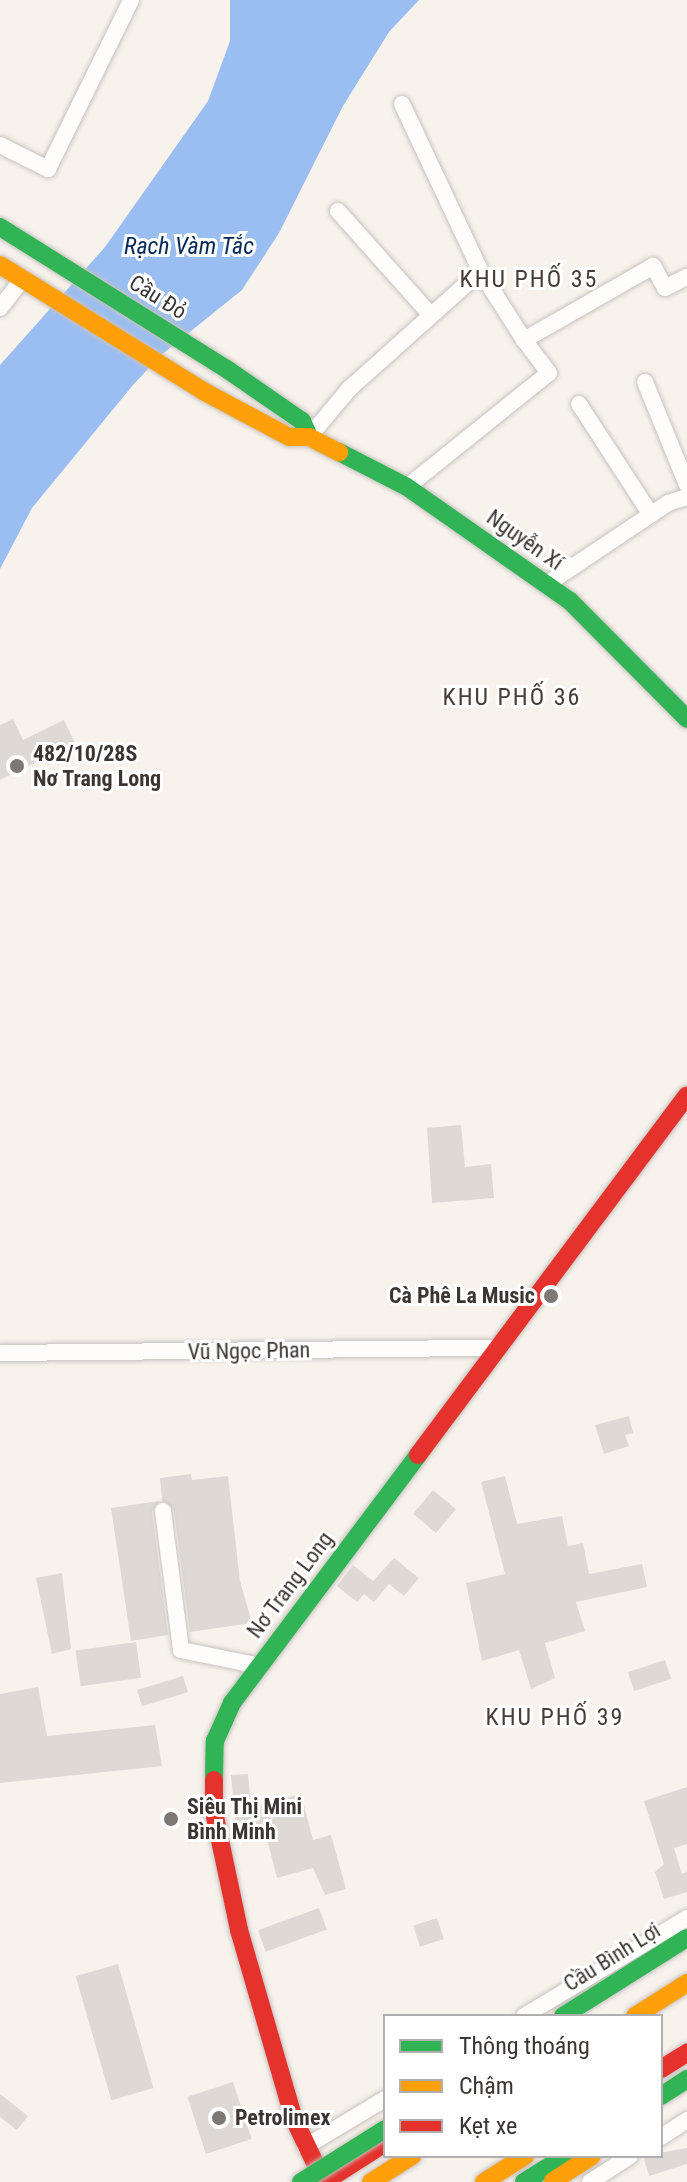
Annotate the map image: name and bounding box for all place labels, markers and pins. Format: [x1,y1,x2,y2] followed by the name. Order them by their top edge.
[33,740,162,792] place label: 482/10/28S Nơ Trang Long
[8,757,26,775] marker: 482/10/28S Nơ Trang Long
[389,1283,535,1309] place label: Cà Phê La Music
[542,1287,560,1305] marker: Cà Phê La Music
[187,1793,303,1844] place label: Siêu Thị Mini Bình Minh
[162,1810,180,1828] marker: Siêu Thị Mini Bình Minh
[235,2105,330,2131] place label: Petrolimex
[210,2109,228,2127] marker: Petrolimex

